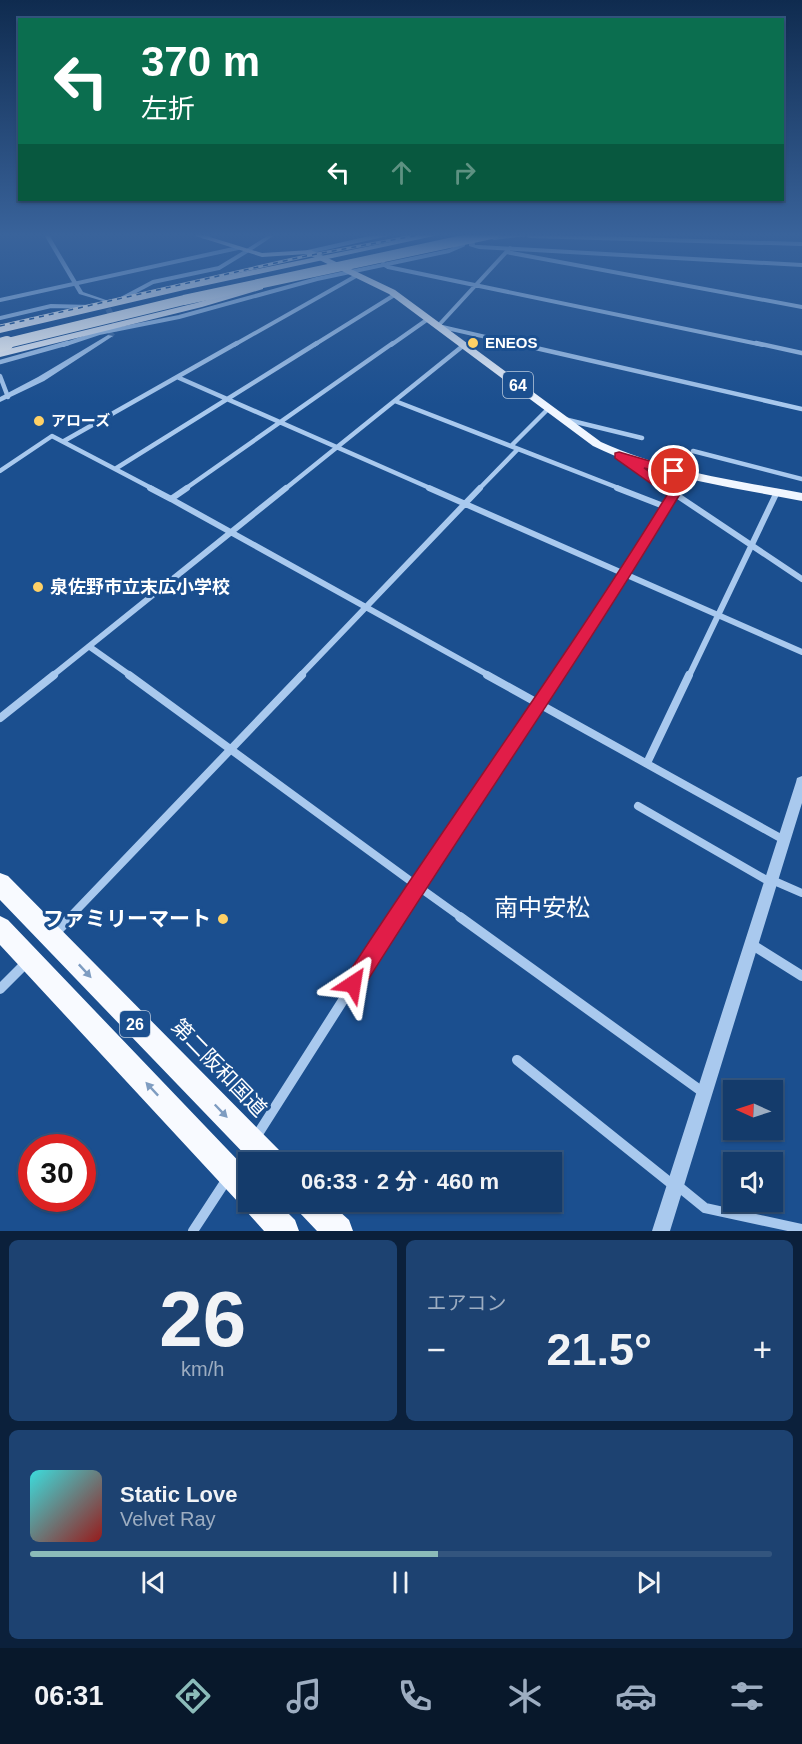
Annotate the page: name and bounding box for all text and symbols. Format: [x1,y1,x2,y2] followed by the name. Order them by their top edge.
[141,38,260,85] text: 370 m
[42,42,120,120] icon: left
[141,94,195,124] text: 左折
[322,156,355,189] icon: left
[385,156,418,189] icon: ahead
[448,156,481,189] icon: right
[485,334,538,351] place label: ENEOS
[466,336,480,350] marker: ENEOS
[503,372,533,398] road number: 64
[51,412,110,429] place label: アローズ
[32,414,46,428] marker: アローズ
[648,445,699,496] pin
[657,454,690,487] icon: arrive
[50,577,230,597] place label: 泉佐野市立末広小学校
[31,580,45,594] marker: 泉佐野市立末広小学校
[494,894,590,921] district label: 南中安松
[43,907,211,930] place label: ファミリーマート
[216,912,230,926] marker: ファミリーマート
[321,952,385,1016] position arrow
[78,963,91,978] one-way arrow
[120,1011,150,1037] road number: 26
[167,1014,271,1121] street label: 第二阪和国道
[723,1080,783,1140] north arrow
[723,1080,783,1212] map controls
[145,1082,159,1097] one-way arrow
[213,1103,227,1117] one-way arrow
[18,1134,96,1212] speed limit sign: 30
[723,1152,783,1212] button: sound
[301,1169,499,1194] text: 06:33 · 2 分 · 460 m
[159,1275,246,1363] text: 26
[427,1292,507,1314] text: エアコン
[546,1324,652,1375] text: 21.5°
[427,1331,446,1368] text: −
[753,1331,772,1368] text: +
[181,1358,224,1380] text: km/h
[120,1482,237,1507] text: Static Love
[120,1508,216,1530] text: Velvet Ray
[137,1566,170,1599] icon: previous
[384,1566,417,1599] icon: pause
[632,1566,665,1599] icon: next
[172,1675,214,1717] icon: directions
[283,1675,325,1717] icon: music
[394,1675,436,1717] icon: phone
[504,1675,546,1717] icon: climate
[615,1675,657,1717] icon: car
[726,1675,768,1717] icon: filters
[34,1681,103,1711] text: 06:31

